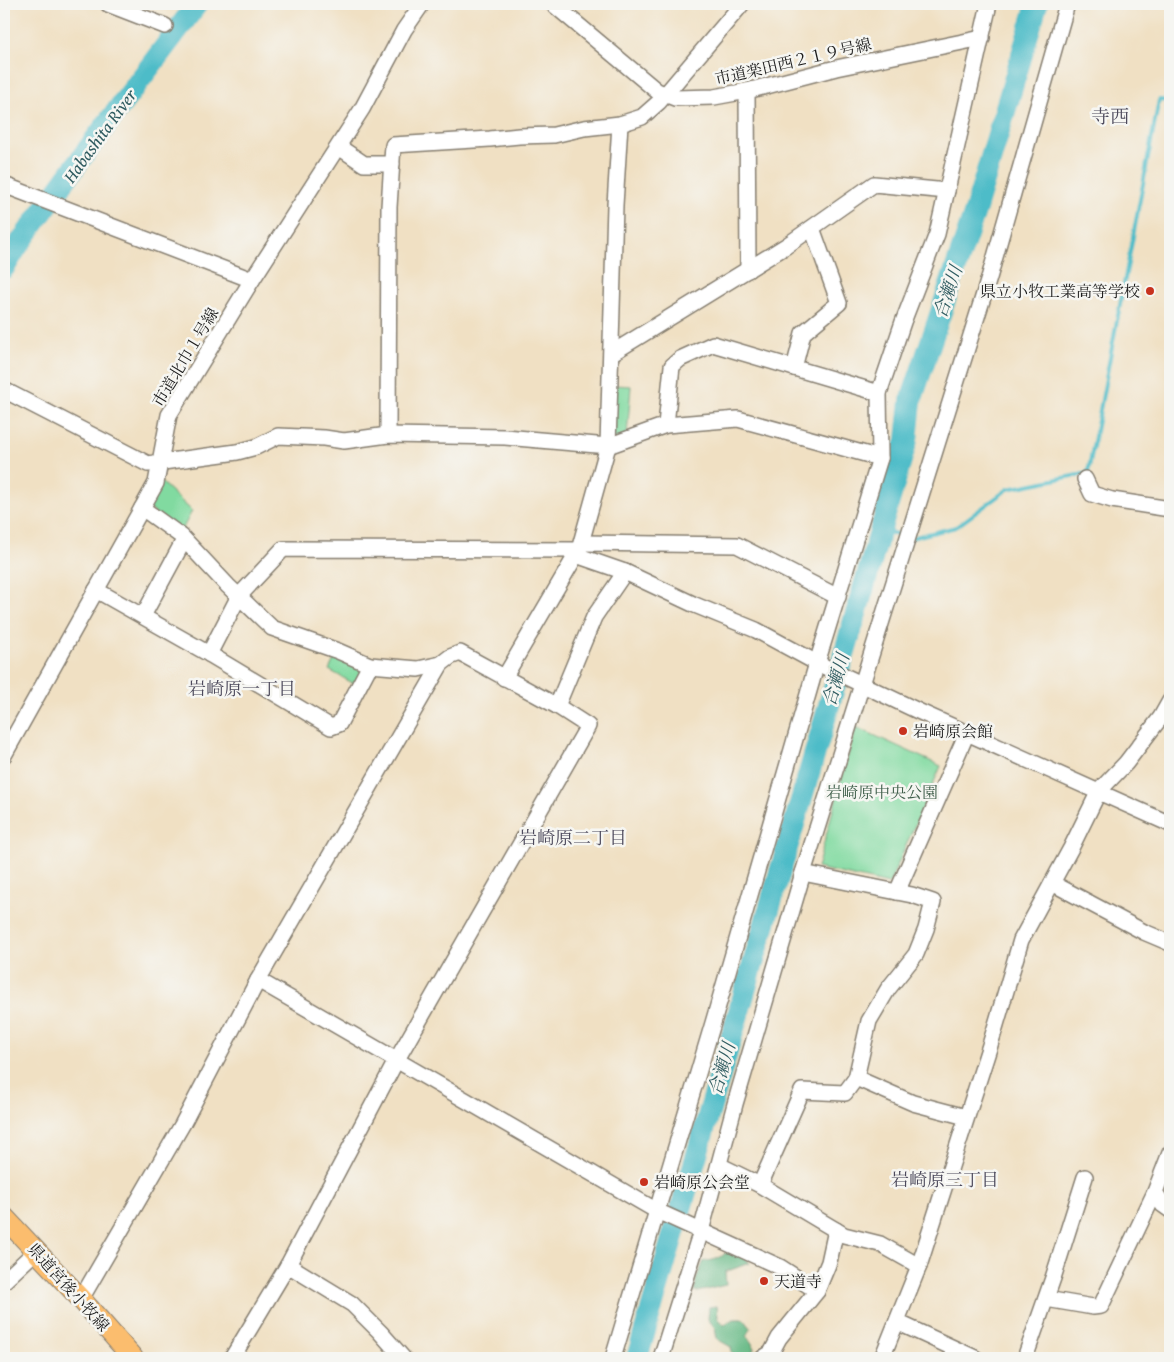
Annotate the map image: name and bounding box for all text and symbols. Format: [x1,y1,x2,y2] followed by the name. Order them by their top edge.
[712,31,874,91] street label: 市道楽田西２１９号線
[56,82,144,189] water label: Habashita River
[1091,102,1129,130] district label: 寺西
[926,260,970,322] water label: 合瀬川
[980,279,1140,303] place label: 県立小牧工業高等学校
[1144,285,1156,297] marker: 県立小牧工業高等学校
[146,303,224,411] street label: 市道北巾１号線
[815,648,856,710] water label: 合瀬川
[188,675,296,702] district label: 岩崎原一丁目
[913,719,993,743] place label: 岩崎原会館
[897,725,909,737] marker: 岩崎原会館
[826,780,938,804] park label: 岩崎原中央公園
[519,824,627,851] district label: 岩崎原二丁目
[701,1037,742,1099] water label: 合瀬川
[891,1166,999,1193] district label: 岩崎原三丁目
[654,1170,750,1194] place label: 岩崎原公会堂
[638,1176,650,1188] marker: 岩崎原公会堂
[23,1237,115,1337] street label: 県道宮後小牧線
[774,1269,822,1293] place label: 天道寺
[758,1275,770,1287] marker: 天道寺

